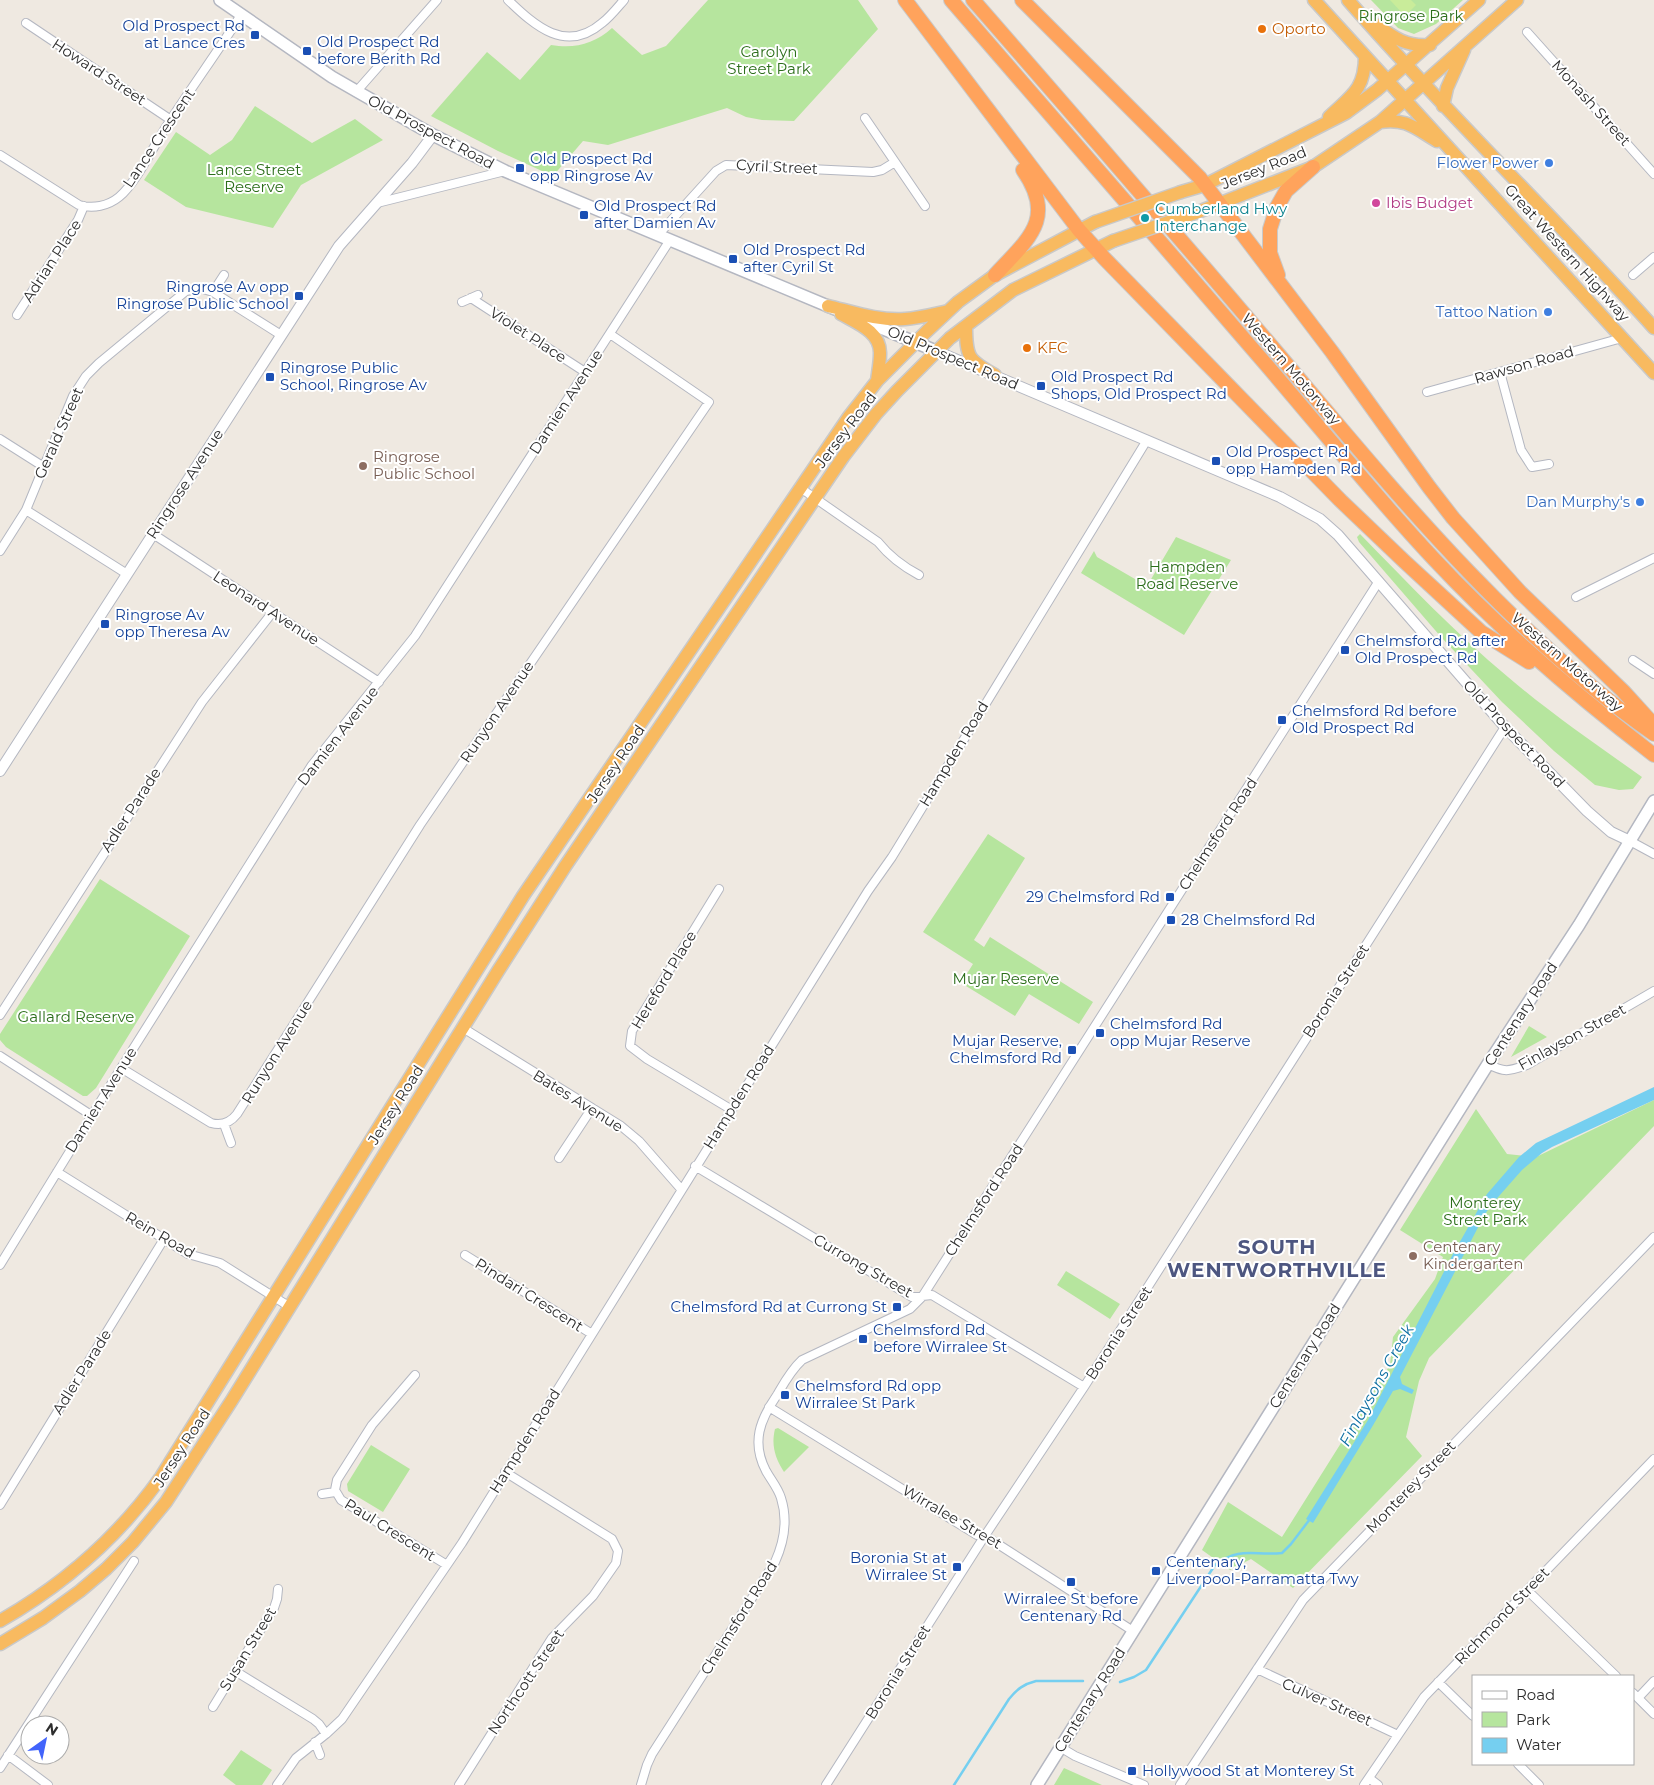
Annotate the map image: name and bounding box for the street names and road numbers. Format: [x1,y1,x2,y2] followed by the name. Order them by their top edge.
[49,34,150,109] street label: Howard Street
[1548,56,1635,150] street label: Monash Street
[118,84,199,191] street label: Lance Crescent
[365,90,498,173] street label: Old Prospect Road
[1218,142,1309,194] street label: Jersey Road
[736,155,818,178] street label: Cyril Street
[1501,180,1635,326] street label: Great Western Highway
[18,216,85,306] street label: Adrian Place
[486,303,570,366] street label: Violet Place
[1238,309,1346,429] street label: Western Motorway
[885,321,1022,394] street label: Old Prospect Road
[1472,341,1576,388] street label: Rawson Road
[525,346,606,458] street label: Damien Avenue
[30,384,87,482] street label: Gerald Street
[810,388,880,472] street label: Jersey Road
[142,425,227,542] street label: Ringrose Avenue
[210,566,323,649] street label: Leonard Avenue
[1508,608,1628,716] street label: Western Motorway
[456,657,538,766] street label: Runyon Avenue
[1459,676,1569,792] street label: Old Prospect Road
[293,682,382,789] street label: Damien Avenue
[915,698,993,810] street label: Hampden Road
[582,721,649,807] street label: Jersey Road
[96,764,165,855] street label: Adler Parade
[1174,774,1261,894] street label: Chelmsford Road
[627,927,700,1032] street label: Hereford Place
[1298,940,1373,1041] street label: Boronia Street
[1480,958,1561,1069] street label: Centenary Road
[237,996,316,1107] street label: Runyon Avenue
[1514,999,1629,1074] street label: Finlayson Street
[699,1041,778,1153] street label: Hampden Road
[60,1043,141,1156] street label: Damien Avenue
[363,1061,428,1149] street label: Jersey Road
[530,1065,627,1136] street label: Bates Avenue
[940,1140,1027,1260] street label: Chelmsford Road
[122,1207,198,1262] street label: Rein Road
[810,1230,916,1302] street label: Currong Street
[472,1254,587,1336] street label: Pindari Crescent
[1081,1282,1156,1383] street label: Boronia Street
[1265,1300,1345,1412] street label: Centenary Road
[48,1326,115,1418] street label: Adler Parade
[485,1385,564,1497] street label: Hampden Road
[149,1405,214,1492] street label: Jersey Road
[1362,1437,1459,1537] street label: Monterey Street
[899,1480,1006,1553] street label: Wirralee Street
[341,1494,439,1565] street label: Paul Crescent
[696,1557,781,1678] street label: Chelmsford Road
[1450,1563,1553,1668] street label: Richmond Street
[215,1603,280,1694] street label: Susan Street
[861,1621,934,1723] street label: Boronia Street
[483,1625,568,1738] street label: Northcott Street
[1050,1644,1130,1756] street label: Centenary Road
[1279,1673,1375,1730] street label: Culver Street

